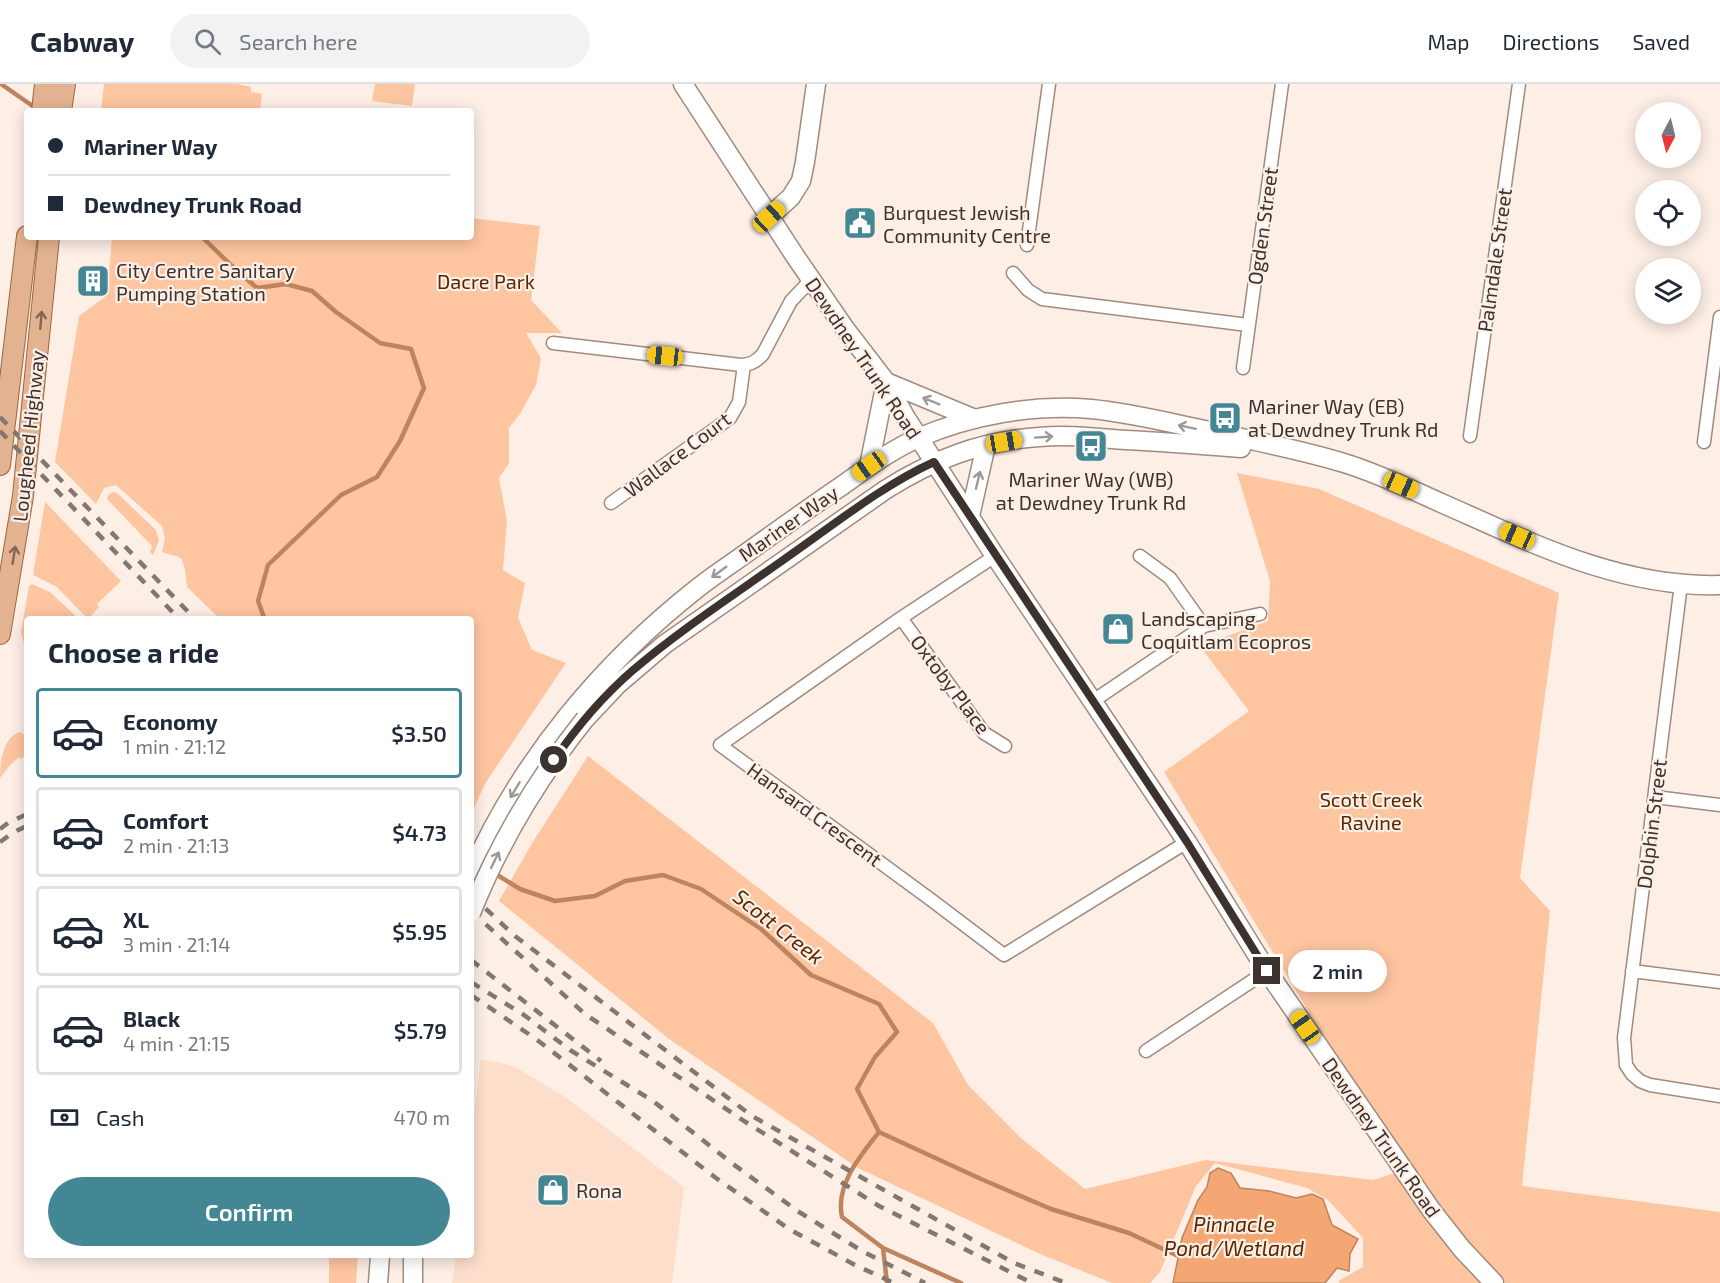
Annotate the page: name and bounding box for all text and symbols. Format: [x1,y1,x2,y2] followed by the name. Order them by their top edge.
[170,14,590,68] search box
[30,24,134,58] text: Cabway
[191,25,224,58] icon: search
[239,28,357,54] text: Search here
[1427,29,1470,54] text: Map
[1503,29,1599,54] text: Directions
[1632,29,1690,54] text: Saved
[1635,102,1701,168] north arrow
[1635,102,1701,324] map controls
[84,133,217,159] text: Mariner Way
[1242,165,1282,286] street label: Ogden Street
[1635,180,1701,246] button: locate
[1472,186,1516,334] street label: Palmdale Street
[84,191,302,217] text: Dewdney Trunk Road
[750,198,788,236] car
[883,200,1051,247] place label: Burquest Jewish Community Centre
[842,205,878,241] public building icon: Burquest Jewish Community Centre
[116,258,295,305] place label: City Centre Sanitary Pumping Station
[1635,258,1701,324] button: layers
[75,263,111,299] building icon: City Centre Sanitary Pumping Station
[437,269,535,293] park label: Dacre Park
[801,273,927,443] street label: Dewdney Trunk Road
[36,310,47,330] one-way arrow
[646,345,684,367] car
[7,349,49,523] street label: Lougheed Highway
[1248,394,1438,441] place label: Mariner Way (EB) at Dewdney Trunk Rd
[922,395,940,406] one-way arrow
[1207,400,1243,436] bus stop icon: Mariner Way (EB) at Dewdney Trunk Rd
[619,406,735,502] street label: Wallace Court
[1178,420,1197,432] one-way arrow
[1073,428,1109,464] bus stop icon: Mariner Way (WB) at Dewdney Trunk Rd
[985,430,1023,454] car
[1033,431,1053,442] one-way arrow
[849,448,889,484] car
[996,467,1186,514] place label: Mariner Way (WB) at Dewdney Trunk Rd
[1381,469,1421,501] car
[972,471,984,490] one-way arrow
[734,480,843,566] street label: Mariner Way
[1497,520,1537,552] car
[8,546,19,566] one-way arrow
[712,566,728,579] one-way arrow
[1141,606,1311,653] place label: Landscaping Coquitlam Ecopros
[1100,611,1136,647] shop icon: Landscaping Coquitlam Ecopros
[906,630,996,738] street label: Oxtoby Place
[48,636,219,668] text: Choose a ride
[51,706,105,760] icon: car
[123,708,218,734] text: Economy
[391,720,447,746] text: $3.50
[123,734,226,758] text: 1 min · 21:12
[540,746,567,773] route start
[743,757,887,871] street label: Hansard Crescent
[1631,757,1671,890] street label: Dolphin Street
[508,781,520,798] one-way arrow
[1320,787,1422,834] park label: Scott Creek Ravine
[51,805,105,859] icon: car
[123,807,208,833] text: Comfort
[392,819,447,845] text: $4.73
[123,833,229,857] text: 2 min · 21:13
[490,852,501,870] one-way arrow
[729,883,829,969] water label: Scott Creek
[51,904,105,958] icon: car
[123,906,149,932] text: XL
[392,918,447,944] text: $5.95
[123,932,231,956] text: 3 min · 21:14
[1288,950,1387,992] callout: 2 min
[1253,957,1280,984] route end
[1312,959,1363,983] text: 2 min
[51,1003,105,1057] icon: car
[123,1005,180,1031] text: Black
[1287,1007,1323,1047] car
[394,1017,447,1043] text: $5.79
[123,1031,230,1055] text: 4 min · 21:15
[1318,1052,1446,1222] street label: Dewdney Trunk Road
[48,1101,81,1134] icon: cash
[96,1104,145,1130] text: Cash
[393,1105,450,1129] text: 470 m
[535,1172,571,1208] shop icon: Rona
[48,1177,450,1246] button: Confirm
[576,1178,622,1202] place label: Rona
[1164,1211,1304,1260] water label: Pinnacle Pond/Wetland

